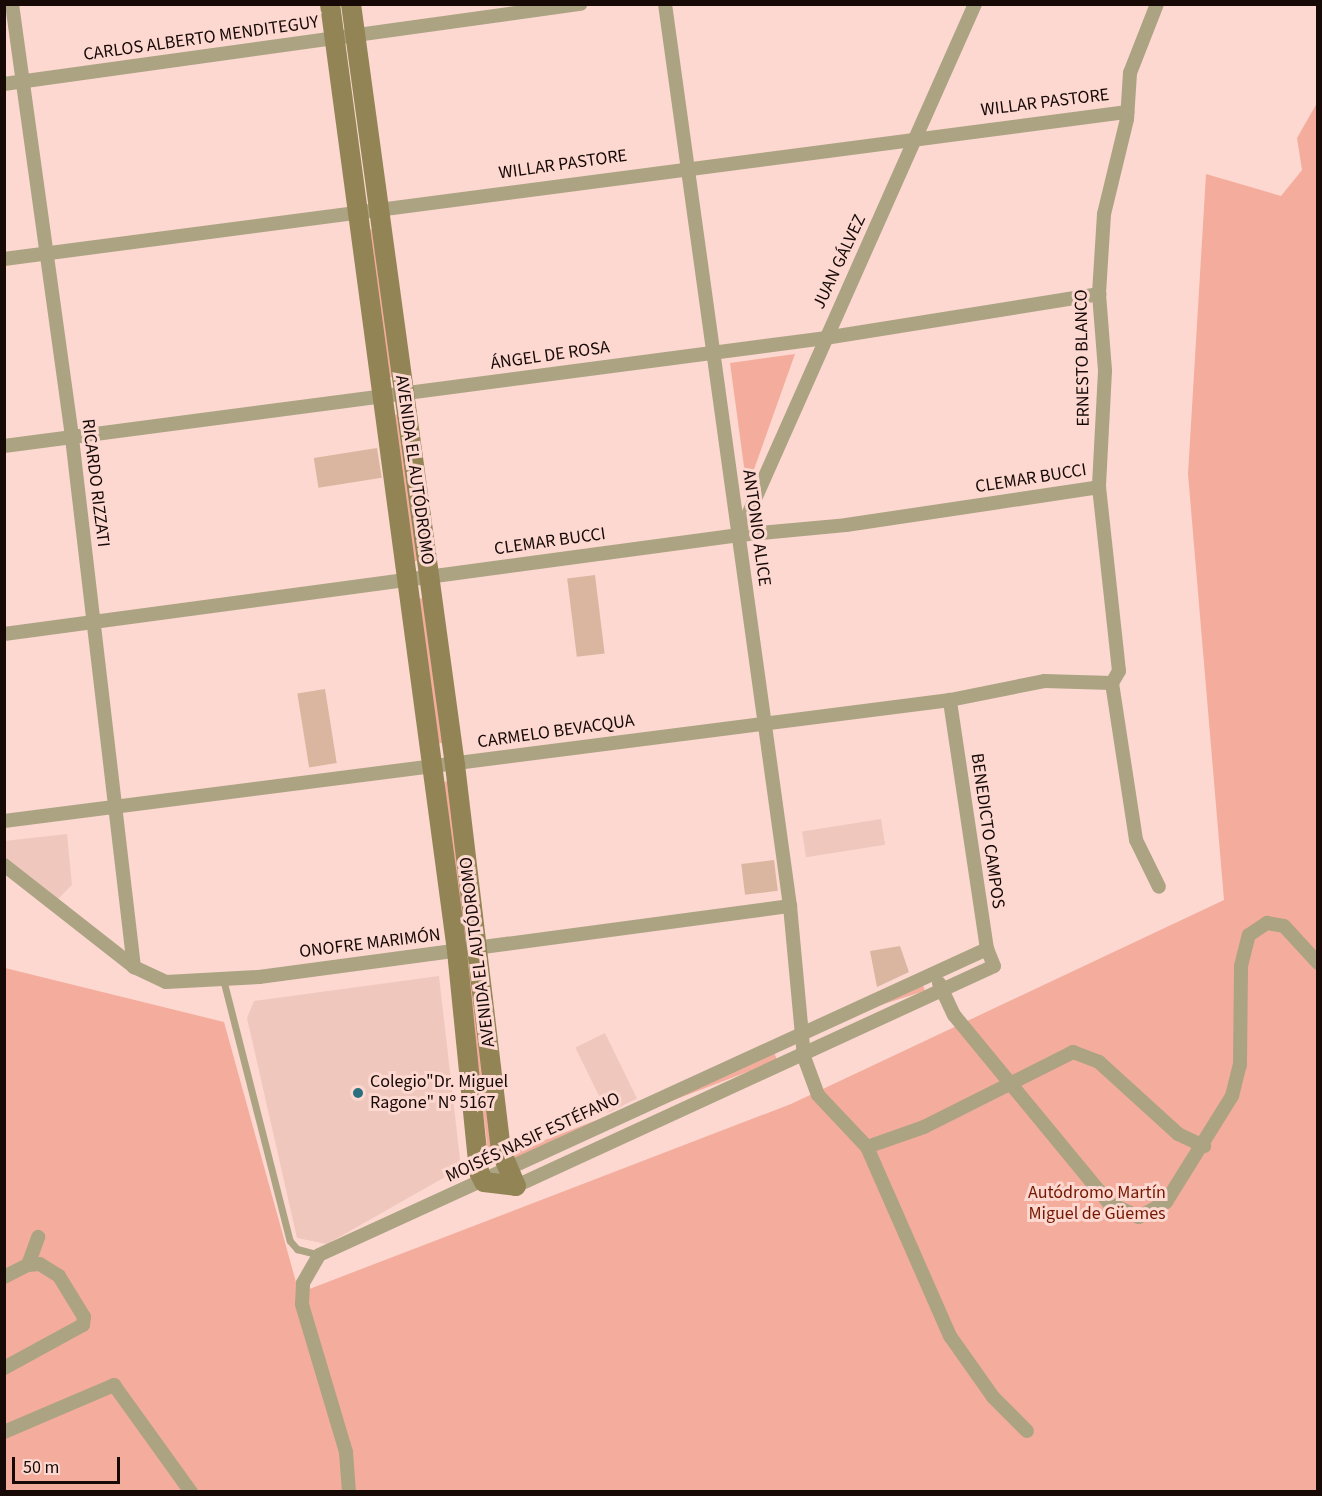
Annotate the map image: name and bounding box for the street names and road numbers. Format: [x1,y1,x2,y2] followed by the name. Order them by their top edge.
[82,12,320,66] street label: CARLOS ALBERTO MENDITEGUY
[980,84,1110,122] street label: WILLAR PASTORE
[497,145,629,185] street label: WILLAR PASTORE
[809,211,871,313] street label: JUAN GÁLVEZ
[1071,289,1095,427] street label: ERNESTO BLANCO
[489,337,611,375] street label: ÁNGEL DE ROSA
[390,374,438,566] street label: AVENIDA EL AUTÓDROMO
[76,418,114,548] street label: RICARDO RIZZATI
[974,460,1088,498] street label: CLEMAR BUCCI
[737,468,775,588] street label: ANTONIO ALICE
[493,523,607,561] street label: CLEMAR BUCCI
[476,710,636,754] street label: CARMELO BEVACQUA
[965,752,1009,910] street label: BENEDICTO CAMPOS
[456,856,500,1048] street label: AVENIDA EL AUTÓDROMO
[298,925,442,963] street label: ONOFRE MARIMÓN
[442,1088,624,1188] street label: MOISÉS NASIF ESTÉFANO

